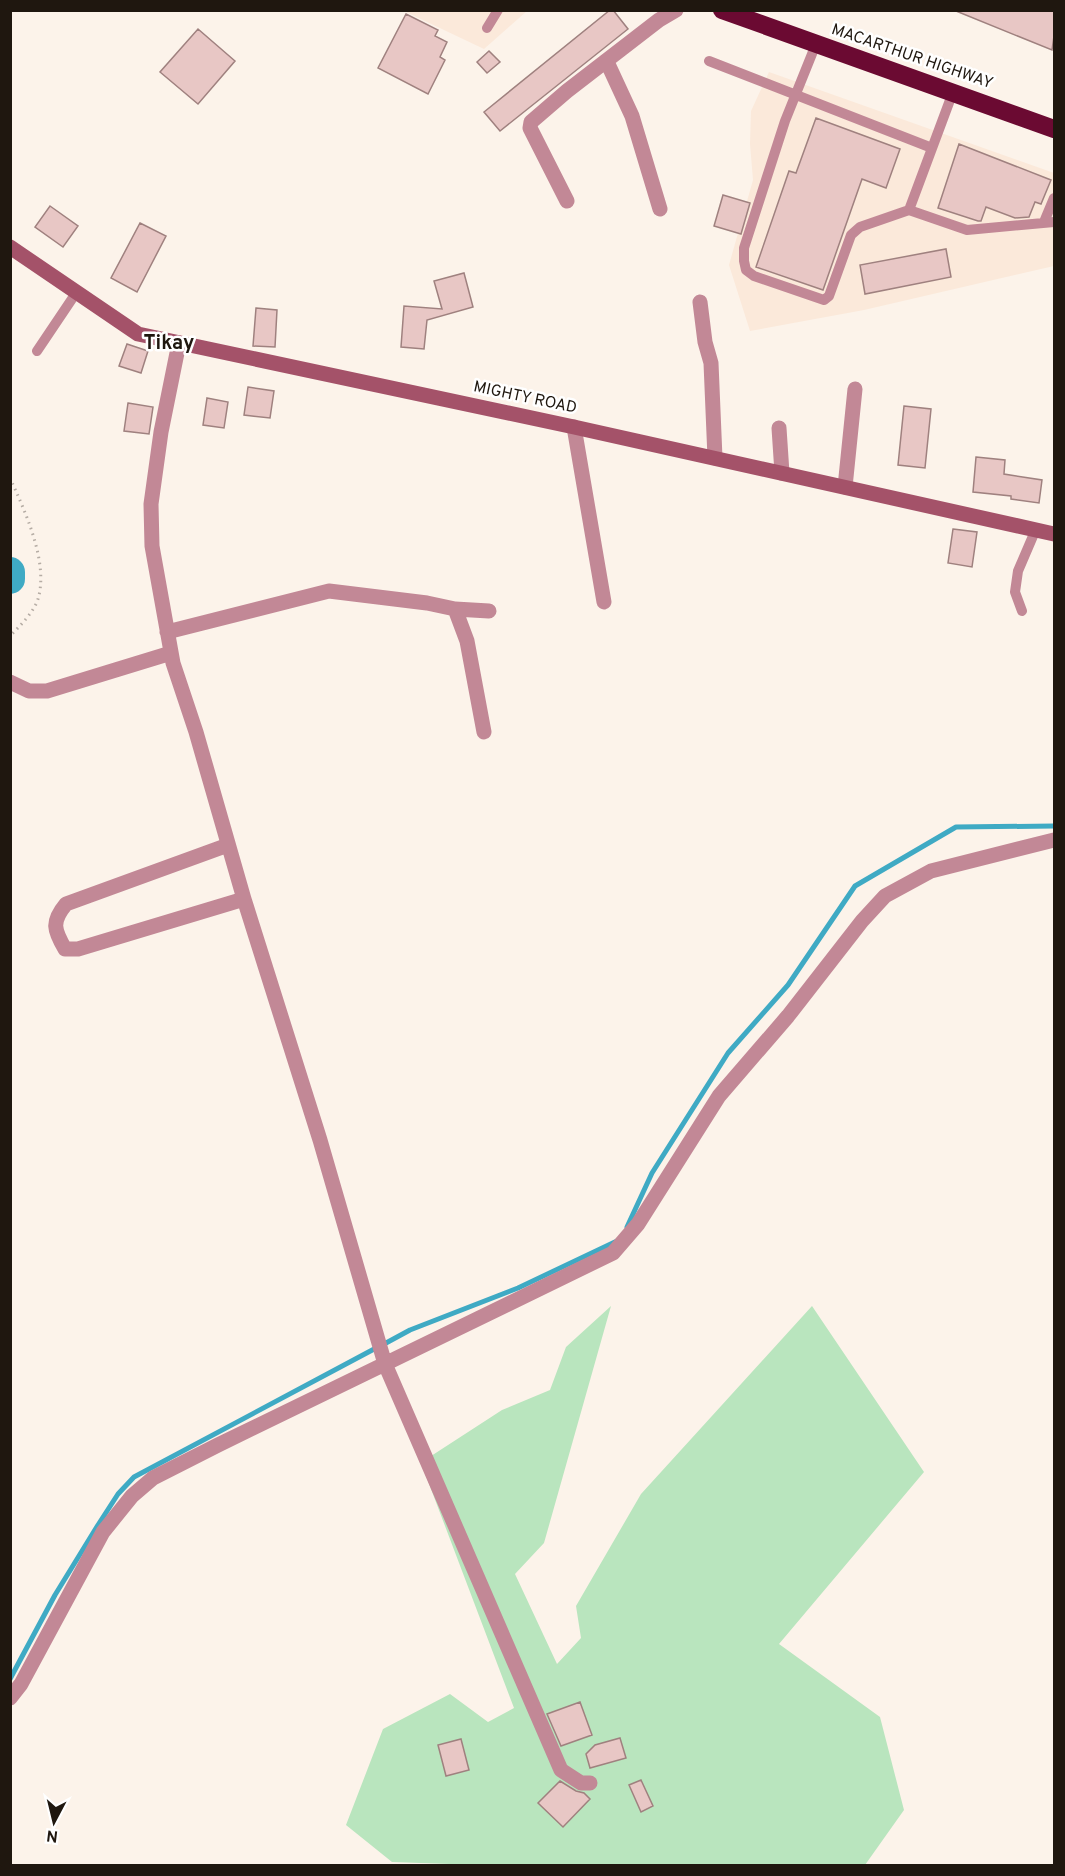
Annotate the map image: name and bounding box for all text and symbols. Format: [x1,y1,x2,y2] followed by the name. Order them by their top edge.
[829,20,995,94] street label: MACARTHUR HIGHWAY
[144,331,194,357] district label: Tikay
[472,377,578,419] street label: MIGHTY ROAD
[24,1792,84,1852] north arrow
[45,1824,59,1846] text: N

